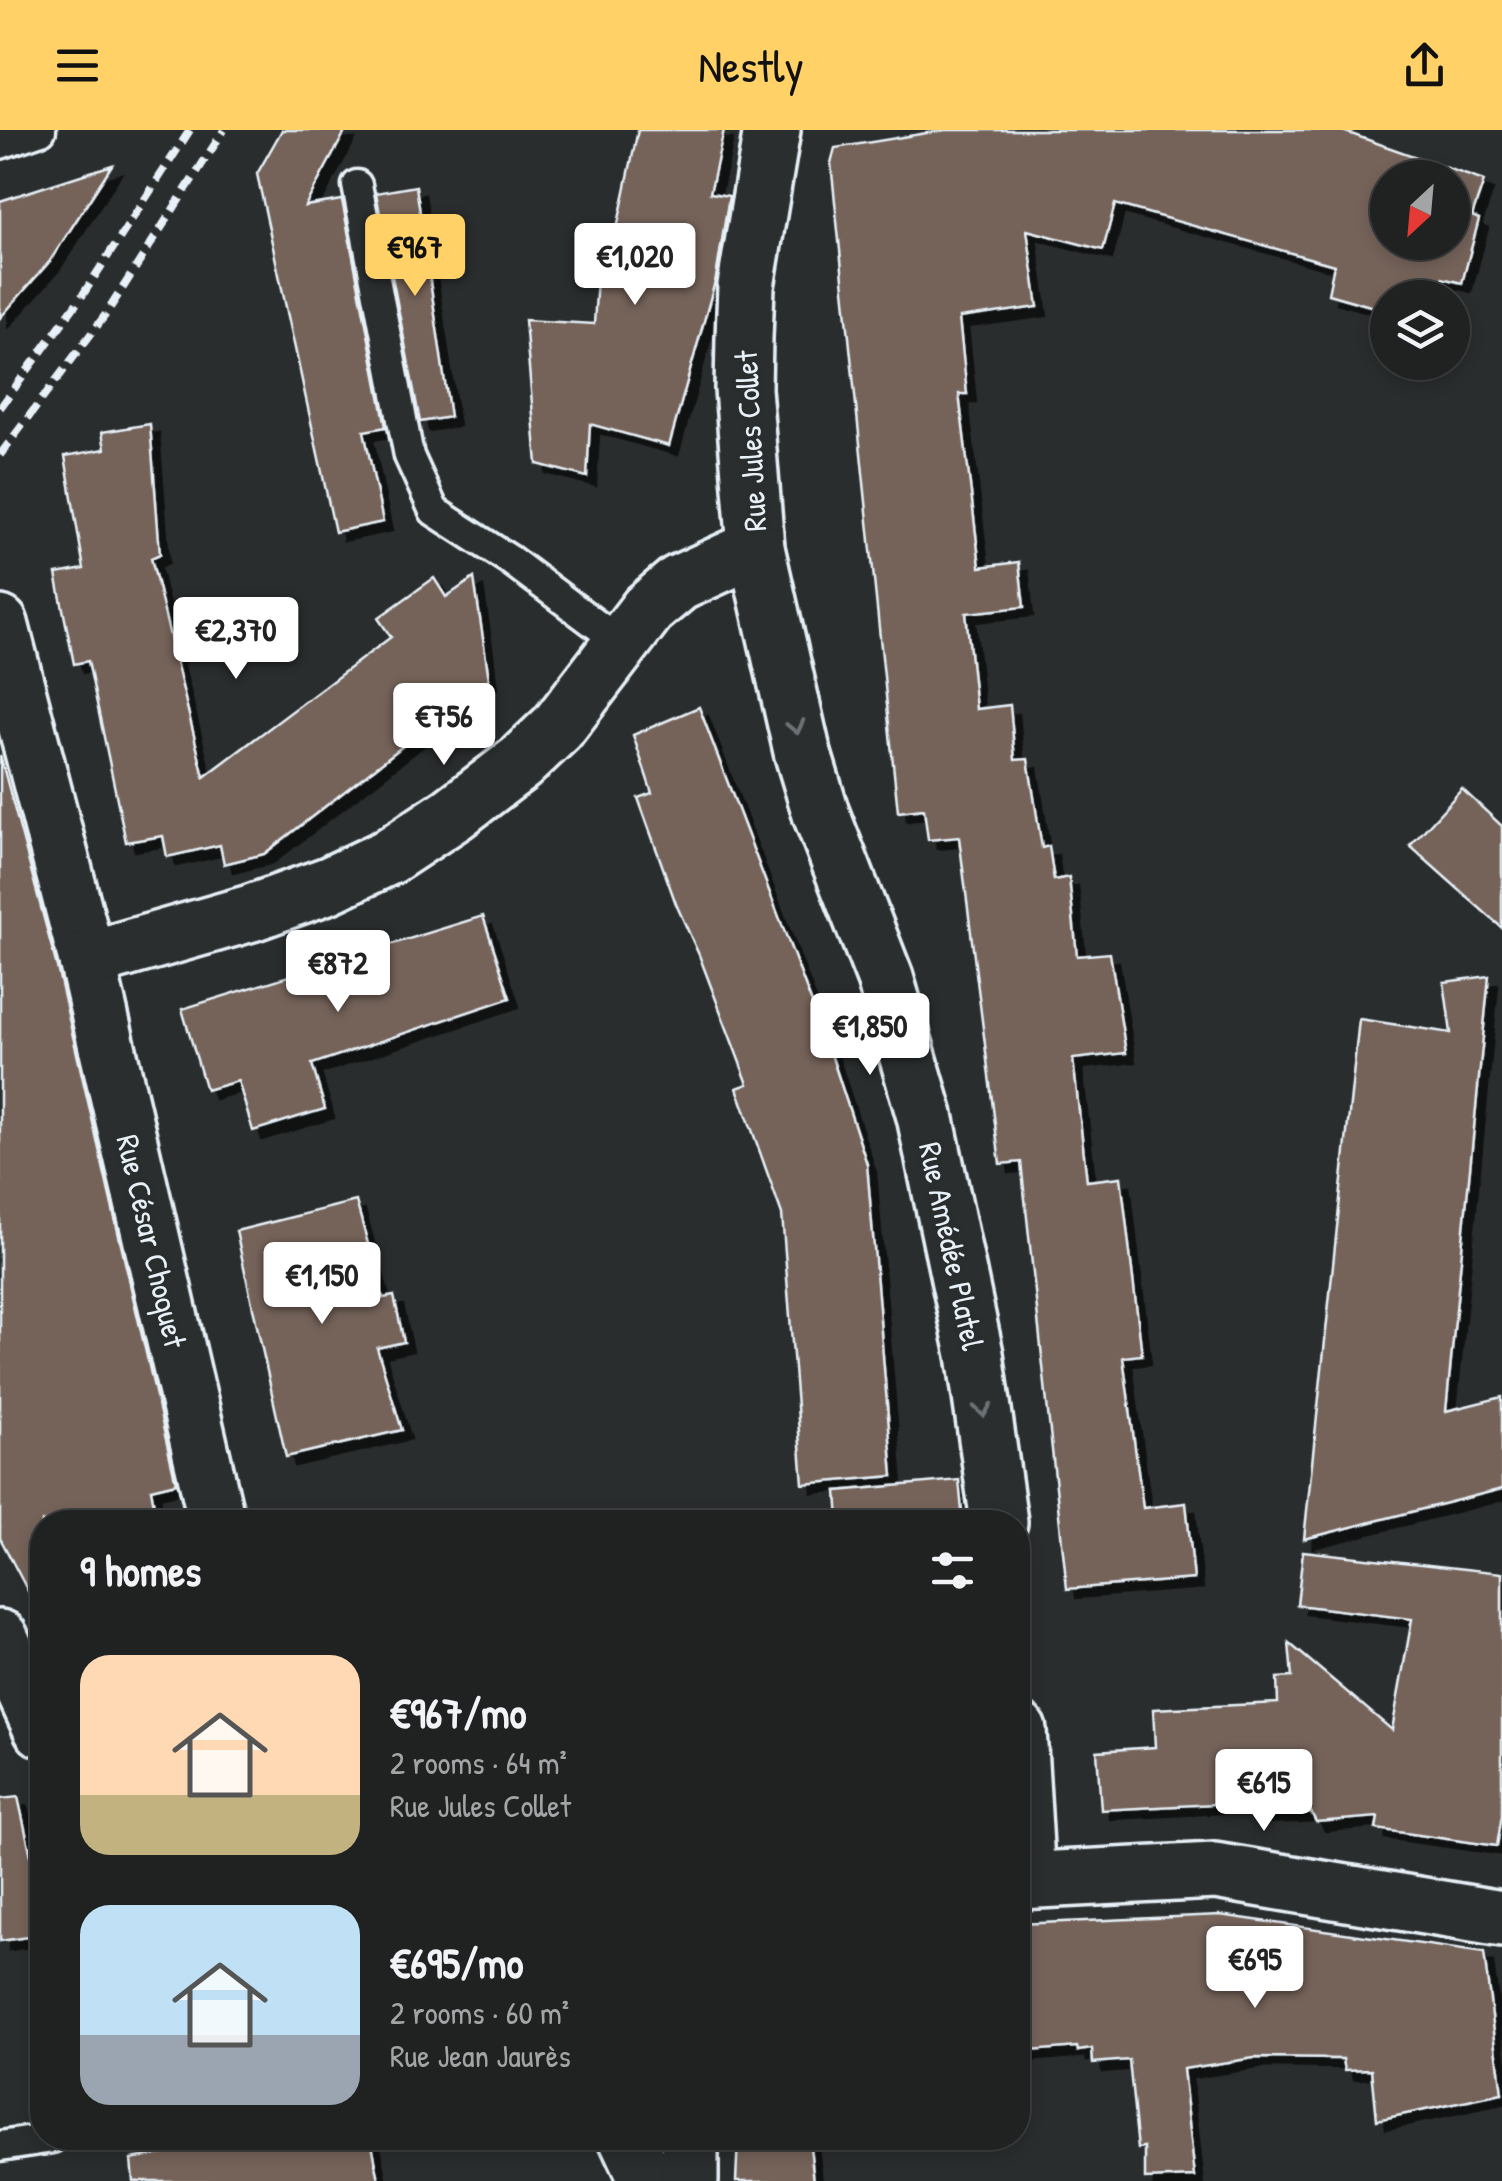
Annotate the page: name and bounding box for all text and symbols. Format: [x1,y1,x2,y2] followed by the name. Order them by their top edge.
[698,35,804,96] text: Nestly
[50,38,105,93] icon: menu
[1397,38,1452,93] icon: share
[1370,160,1470,260] north arrow
[1370,160,1470,380] map controls
[356,214,474,299] pin: €967
[554,223,716,308] pin: €1,020
[387,225,443,268] text: €967
[596,234,674,277] text: €1,020
[1370,280,1470,380] button: layers
[724,349,776,532] street label: Rue Jules Collet
[155,597,317,682] pin: €2,370
[195,608,277,651] text: €2,370
[385,683,503,768] pin: €756
[415,694,473,737] text: €756
[784,718,805,735] one-way arrow
[279,930,397,1015] pin: €872
[308,941,368,984] text: €872
[789,993,951,1078] pin: €1,850
[832,1004,908,1047] text: €1,850
[107,1130,198,1353] street label: Rue César Choquet
[909,1138,995,1354] street label: Rue Amédée Platel
[241,1242,403,1327] pin: €1,150
[286,1253,358,1296] text: €1,150
[971,1401,992,1418] one-way arrow
[80,1542,201,1599] text: 9 homes
[925,1543,980,1598] icon: filters
[390,1684,526,1741] text: €967/mo
[160,1695,280,1815] icon: home
[390,1741,567,1784] text: 2 rooms · 64 m²
[1205,1749,1323,1834] pin: €615
[1237,1760,1291,1803] text: €615
[390,1784,571,1827] text: Rue Jules Collet
[1196,1926,1314,2011] pin: €695
[390,1934,523,1991] text: €695/mo
[1228,1937,1282,1980] text: €695
[160,1945,280,2065] icon: home
[390,1991,569,2034] text: 2 rooms · 60 m²
[390,2034,571,2077] text: Rue Jean Jaurès

